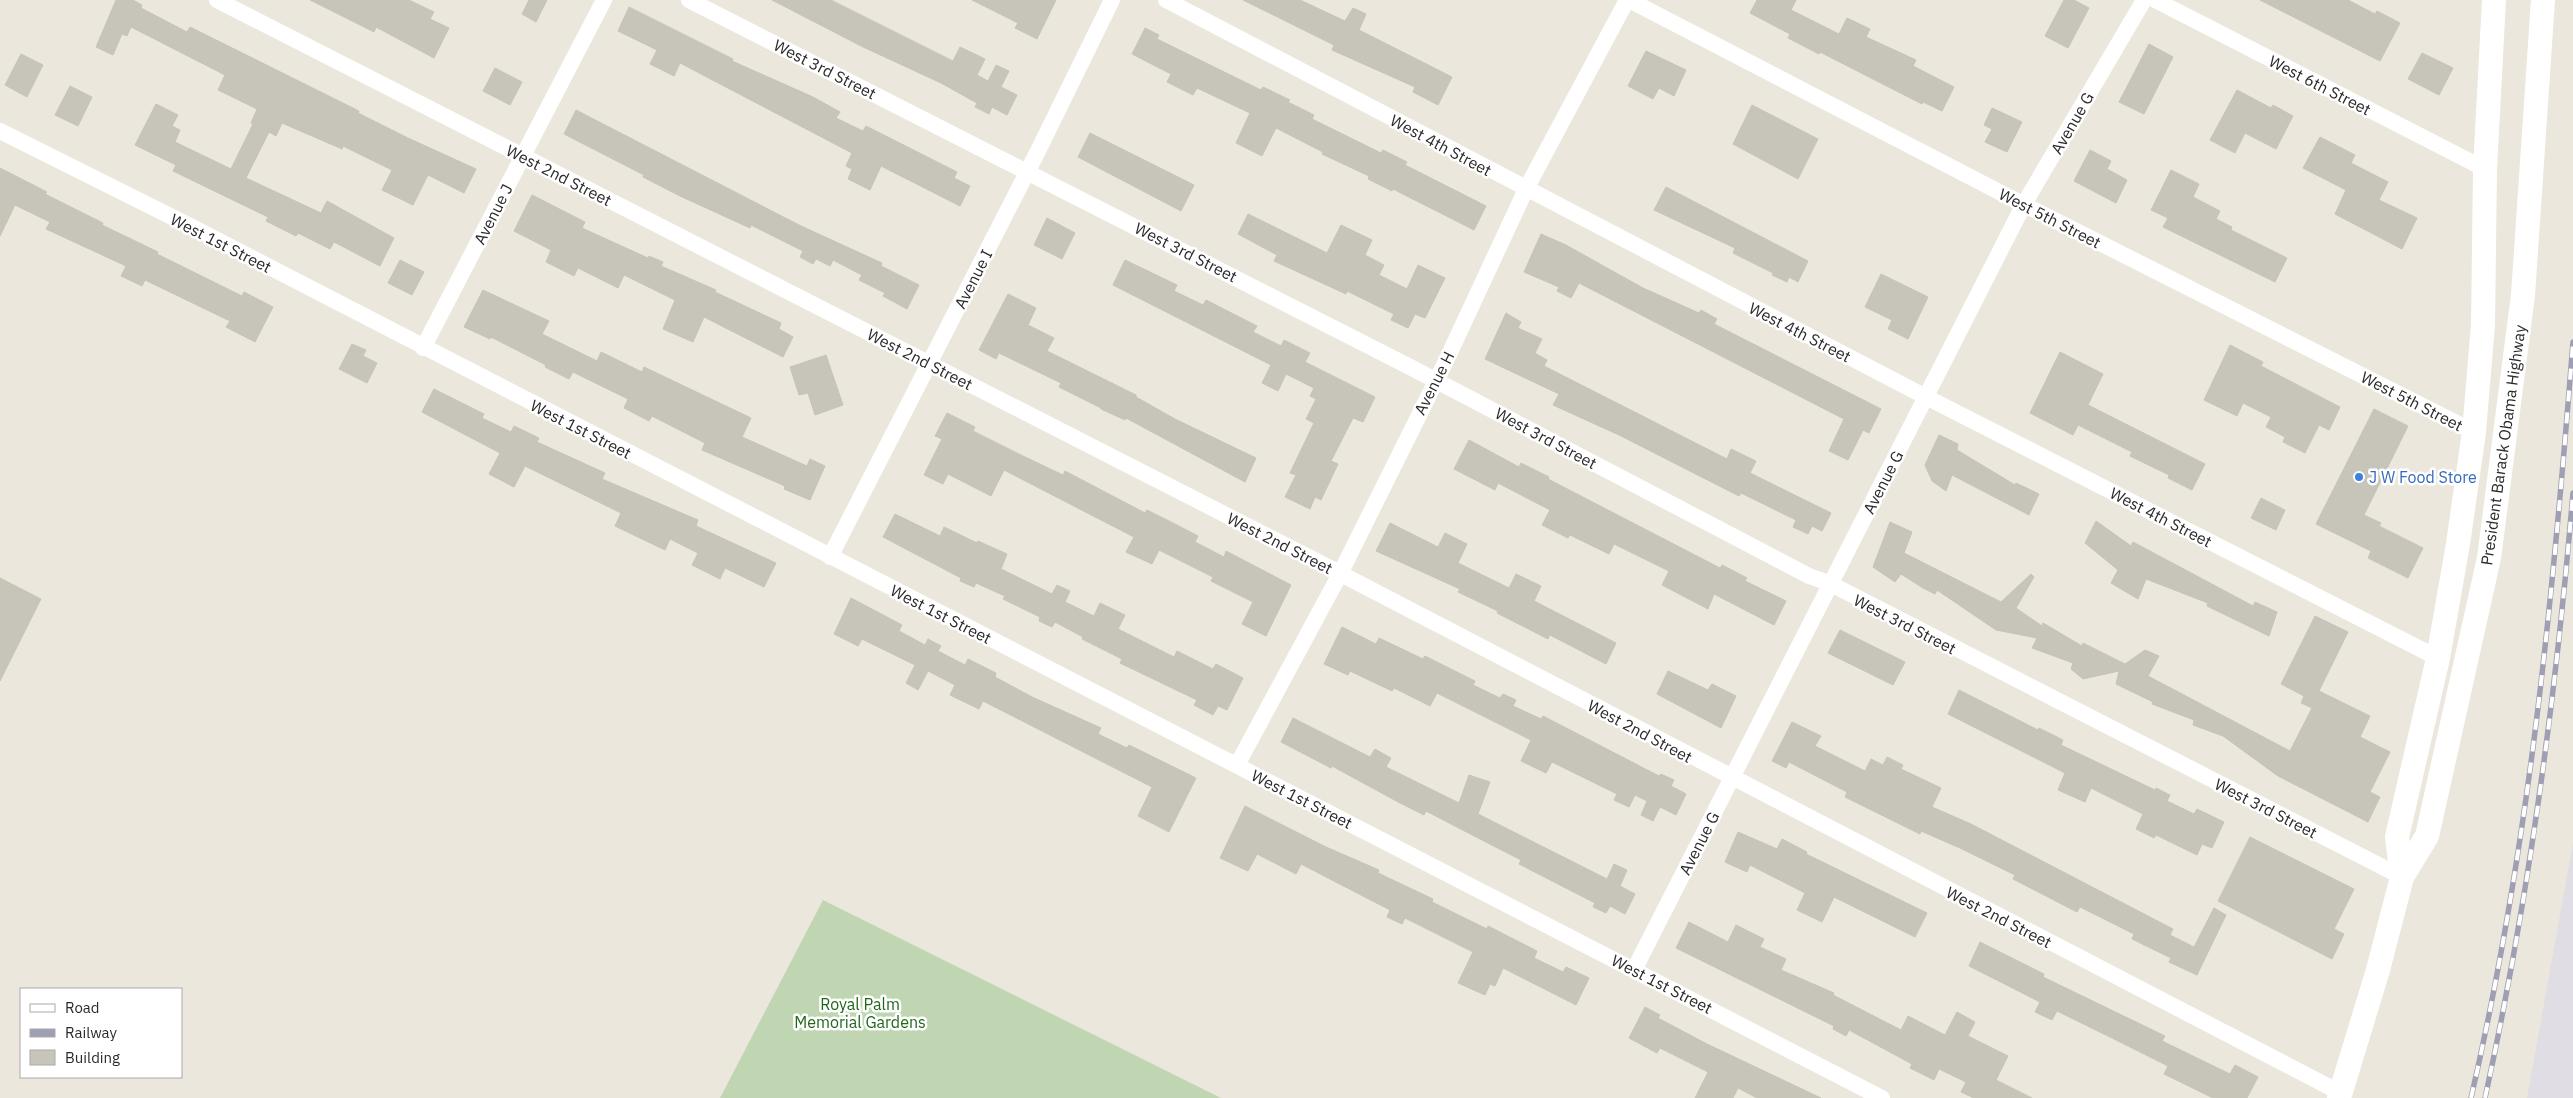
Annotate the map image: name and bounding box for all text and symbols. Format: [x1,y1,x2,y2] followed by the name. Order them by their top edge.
[770,35,880,103] street label: West 3rd Street
[2266,51,2374,119] street label: West 6th Street
[2046,88,2098,158] street label: Avenue G
[1387,110,1495,180] street label: West 4th Street
[503,140,615,210] street label: West 2nd Street
[469,180,517,248] street label: Avenue J
[1996,184,2104,252] street label: West 5th Street
[167,209,275,277] street label: West 1st Street
[1131,218,1241,286] street label: West 3rd Street
[950,246,996,312] street label: Avenue I
[1746,298,1854,366] street label: West 4th Street
[2476,323,2530,567] street label: President Barack Obama Highway
[864,324,976,394] street label: West 2nd Street
[1410,348,1458,418] street label: Avenue H
[2358,367,2466,435] street label: West 5th Street
[527,395,635,463] street label: West 1st Street
[1492,403,1600,473] street label: West 3rd Street
[1859,447,1907,517] street label: Avenue G
[2369,467,2477,487] place label: J W Food Store
[2353,471,2365,483] marker: J W Food Store
[2107,483,2215,551] street label: West 4th Street
[1224,508,1336,578] street label: West 2nd Street
[887,580,995,648] street label: West 1st Street
[1850,590,1960,658] street label: West 3rd Street
[1584,695,1696,767] street label: West 2nd Street
[1248,765,1356,833] street label: West 1st Street
[2211,774,2321,842] street label: West 3rd Street
[1675,808,1723,878] street label: Avenue G
[1943,882,2055,952] street label: West 2nd Street
[1608,950,1716,1018] street label: West 1st Street
[20,988,182,1078] legend
[794,994,926,1032] park label: Royal Palm Memorial Gardens
[65,998,100,1017] text: Road
[65,1023,118,1042] text: Railway
[65,1048,120,1067] text: Building

